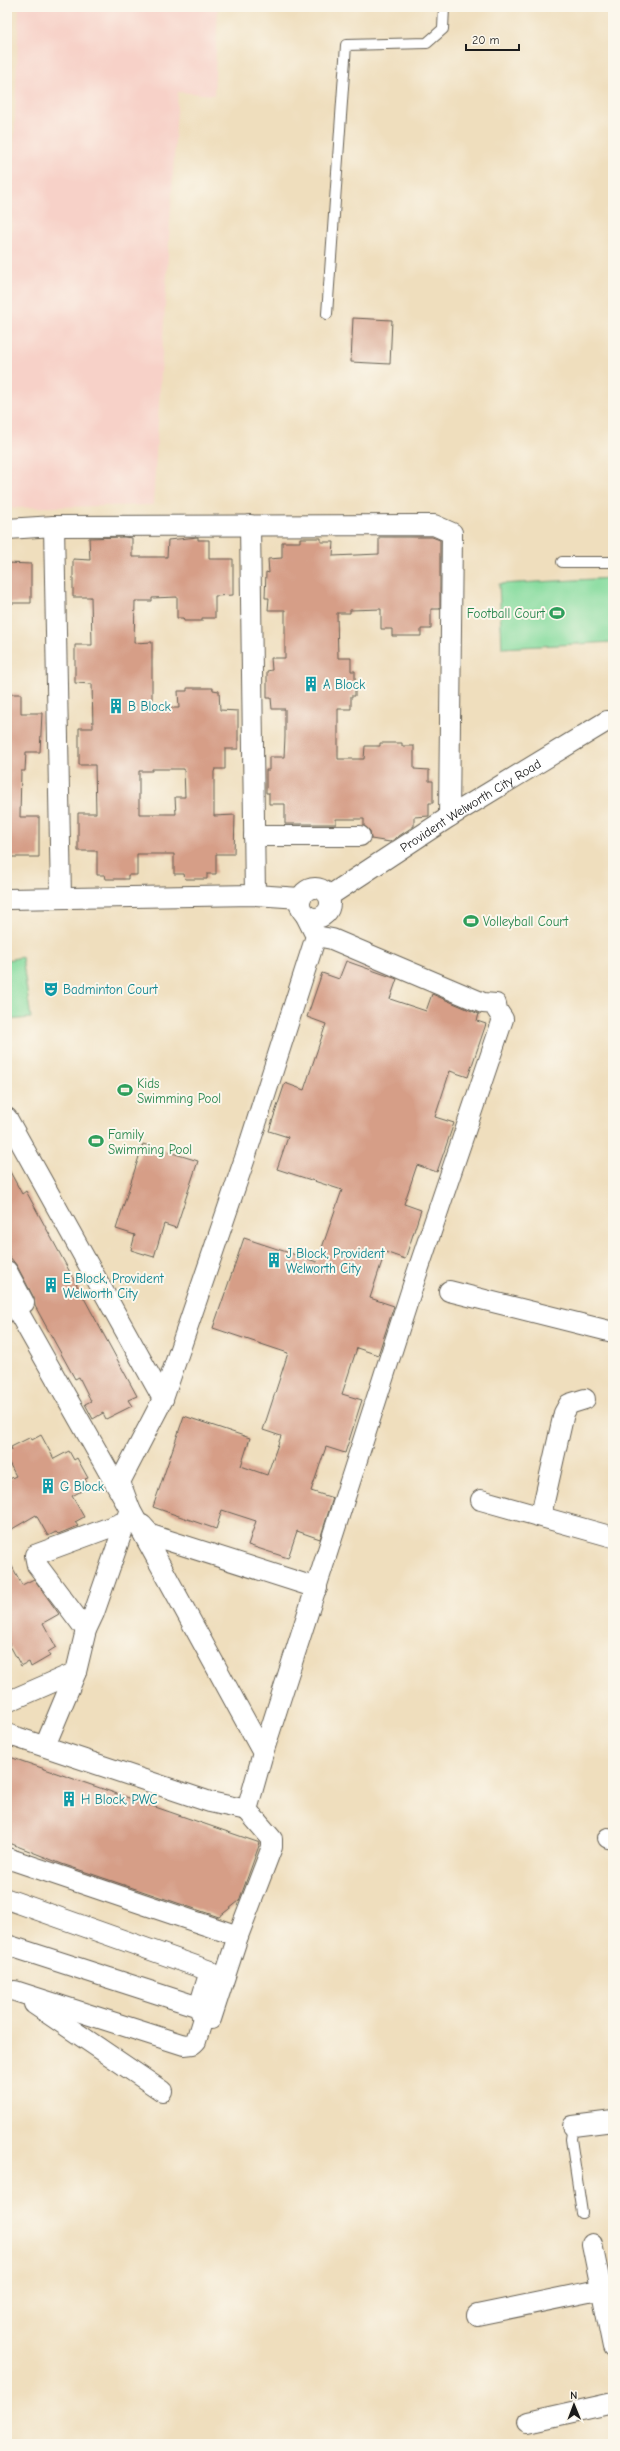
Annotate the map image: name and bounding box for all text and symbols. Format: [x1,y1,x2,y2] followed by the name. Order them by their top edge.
[466,26,519,52] scale bar
[472,33,500,47] text: 20 m
[548,604,566,622] sports icon: Football Court
[467,606,546,621] place label: Football Court
[302,675,320,693] building icon: A Block
[323,677,366,692] place label: A Block
[107,697,125,715] building icon: B Block
[128,699,171,714] place label: B Block
[397,756,544,855] street label: Provident Welworth City Road
[462,912,480,930] sports icon: Volleyball Court
[483,914,569,929] place label: Volleyball Court
[42,980,60,998] theatre icon: Badminton Court
[63,982,159,997] place label: Badminton Court
[137,1076,221,1106] place label: Kids Swimming Pool
[116,1081,134,1099] sports icon: Kids Swimming Pool
[108,1127,192,1157] place label: Family Swimming Pool
[87,1132,105,1150] sports icon: Family Swimming Pool
[286,1246,386,1276] place label: J Block, Provident Welworth City
[265,1251,283,1269] building icon: J Block, Provident Welworth City
[63,1271,165,1301] place label: E Block, Provident Welworth City
[42,1276,60,1294] building icon: E Block, Provident Welworth City
[39,1477,57,1495] building icon: G Block
[60,1479,105,1494] place label: G Block
[60,1790,78,1808] building icon: H Block, PWC
[81,1792,158,1807] place label: H Block, PWC
[554,2385,594,2425] north arrow
[570,2389,578,2402] text: N

